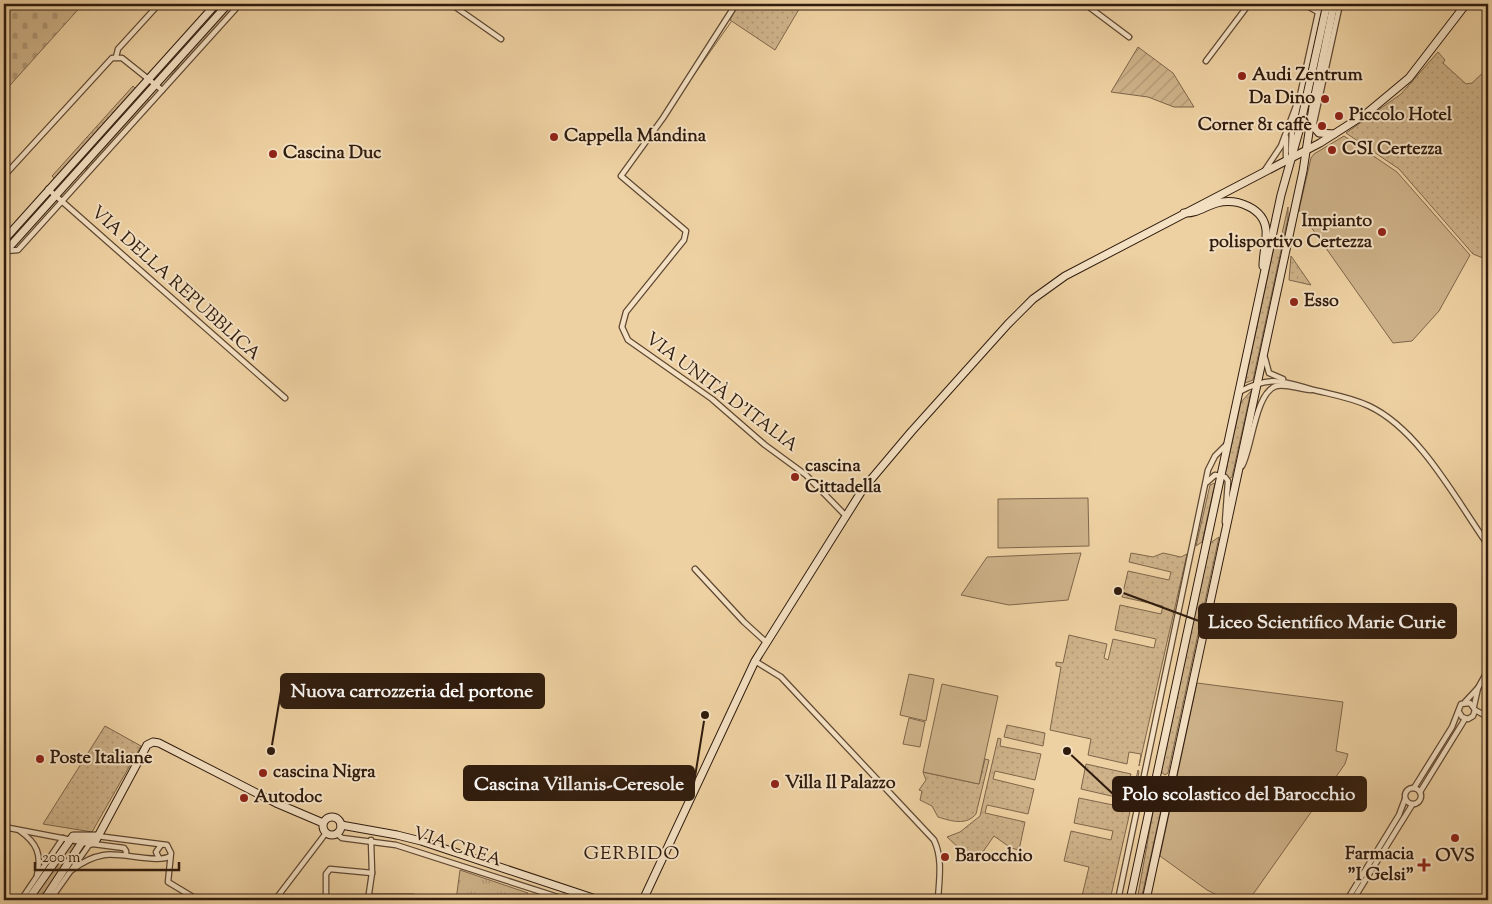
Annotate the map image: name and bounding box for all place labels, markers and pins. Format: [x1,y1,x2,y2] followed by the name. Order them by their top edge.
[1252,63,1363,89] place label: Audi Zentrum
[1236,70,1248,82] marker: Audi Zentrum
[1249,86,1315,112] place label: Da Dino
[1319,93,1331,105] marker: Da Dino
[1349,103,1453,129] place label: Piccolo Hotel
[1333,110,1345,122] marker: Piccolo Hotel
[1198,113,1313,139] place label: Corner 81 caffè
[1316,120,1328,132] marker: Corner 81 caffè
[564,124,707,150] place label: Cappella Mandina
[548,131,560,143] marker: Cappella Mandina
[1342,137,1443,163] place label: CSI Certezza
[283,141,382,167] place label: Cascina Duc
[1326,144,1338,156] marker: CSI Certezza
[267,148,279,160] marker: Cascina Duc
[1209,209,1373,256] place label: Impianto polisportivo Certezza
[1376,226,1388,238] marker: Impianto polisportivo Certezza
[1304,289,1339,315] place label: Esso
[1288,296,1300,308] marker: Esso
[805,454,882,501] place label: cascina Cittadella
[789,471,801,483] marker: cascina Cittadella
[1199,604,1456,638] callout: Liceo Scientifico Marie Curie
[281,674,544,708] callout: Nuova carrozzeria del portone
[50,746,153,772] place label: Poste Italiane
[34,753,46,765] marker: Poste Italiane
[273,760,376,786] place label: cascina Nigra
[464,766,694,800] callout: Cascina Villanis-Ceresole
[257,767,269,779] marker: cascina Nigra
[785,771,896,797] place label: Villa Il Palazzo
[1113,777,1366,811] callout: Polo scolastico del Barocchio
[769,778,781,790] marker: Villa Il Palazzo
[254,785,323,811] place label: Autodoc
[238,792,250,804] marker: Autodoc
[1449,832,1461,844] marker: OVS
[1345,842,1415,889] place label: Farmacia "I Gelsi"
[955,844,1033,870] place label: Barocchio
[1435,844,1475,870] place label: OVS
[939,851,951,863] marker: Barocchio
[1418,859,1430,871] marker: Farmacia "I Gelsi"

